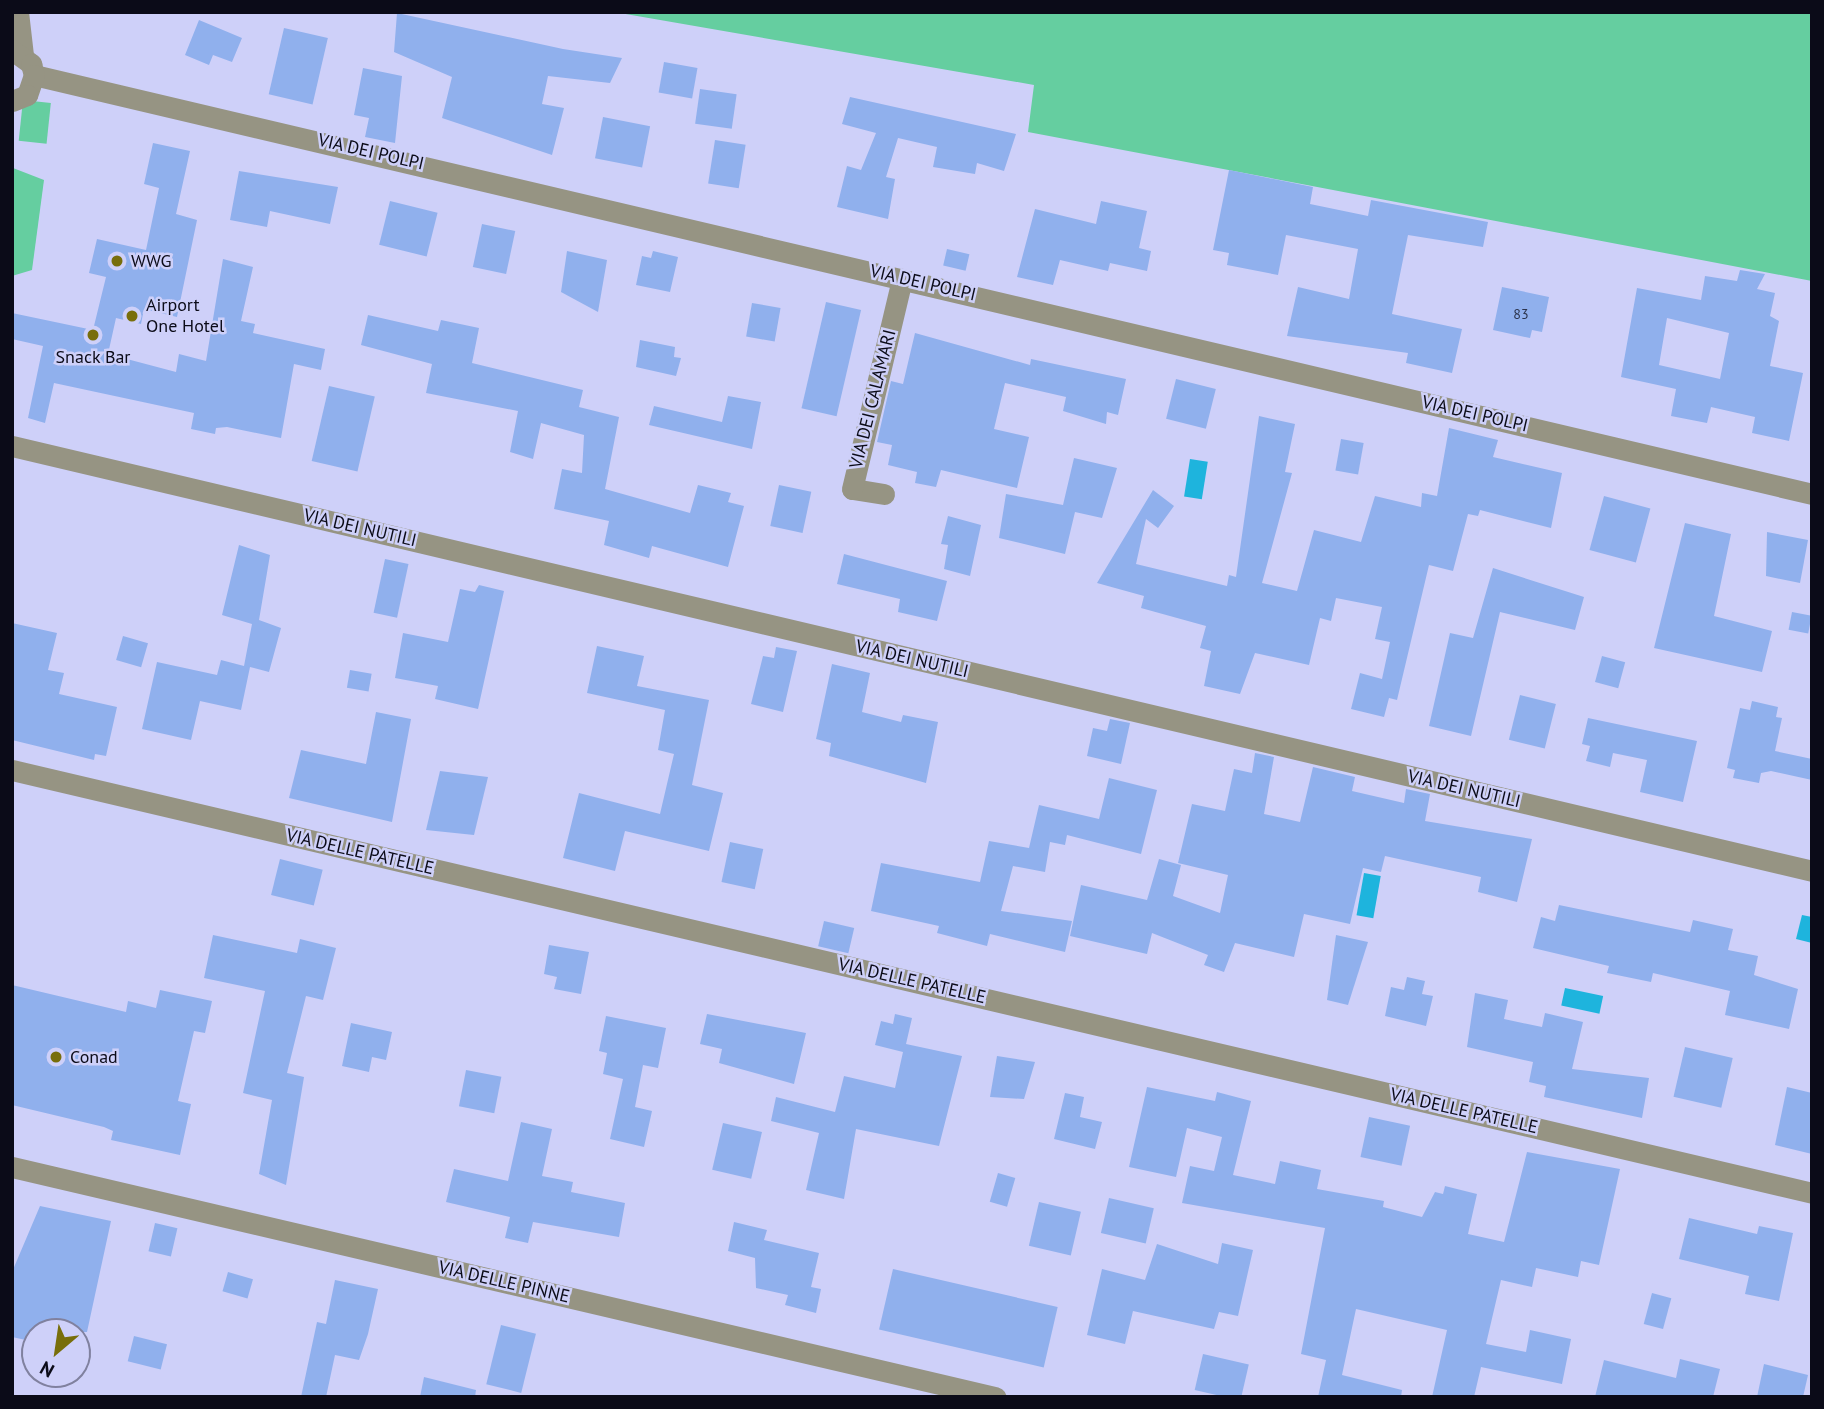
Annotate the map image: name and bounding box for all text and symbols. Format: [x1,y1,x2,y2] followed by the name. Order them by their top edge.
[315,129,427,175] street label: VIA DEI POLPI
[131,250,171,272] place label: WWG
[109,253,125,269] marker: WWG
[867,260,979,306] street label: VIA DEI POLPI
[146,295,224,338] place label: Airport One Hotel
[1513,306,1529,322] house number: 83
[124,308,140,324] marker: Airport One Hotel
[85,327,101,343] marker: Snack Bar
[845,327,901,471] street label: VIA DEI CALAMARI
[55,346,131,368] place label: Snack Bar
[1419,391,1531,437] street label: VIA DEI POLPI
[301,504,419,552] street label: VIA DEI NUTILI
[853,635,971,683] street label: VIA DEI NUTILI
[1405,765,1523,813] street label: VIA DEI NUTILI
[284,824,436,880] street label: VIA DELLE PATELLE
[836,953,988,1009] street label: VIA DELLE PATELLE
[70,1046,118,1068] place label: Conad
[48,1049,64,1065] marker: Conad
[1388,1083,1540,1139] street label: VIA DELLE PATELLE
[436,1256,572,1308] street label: VIA DELLE PINNE
[21,1318,91,1388] north arrow
[36,1356,58,1383] text: N

